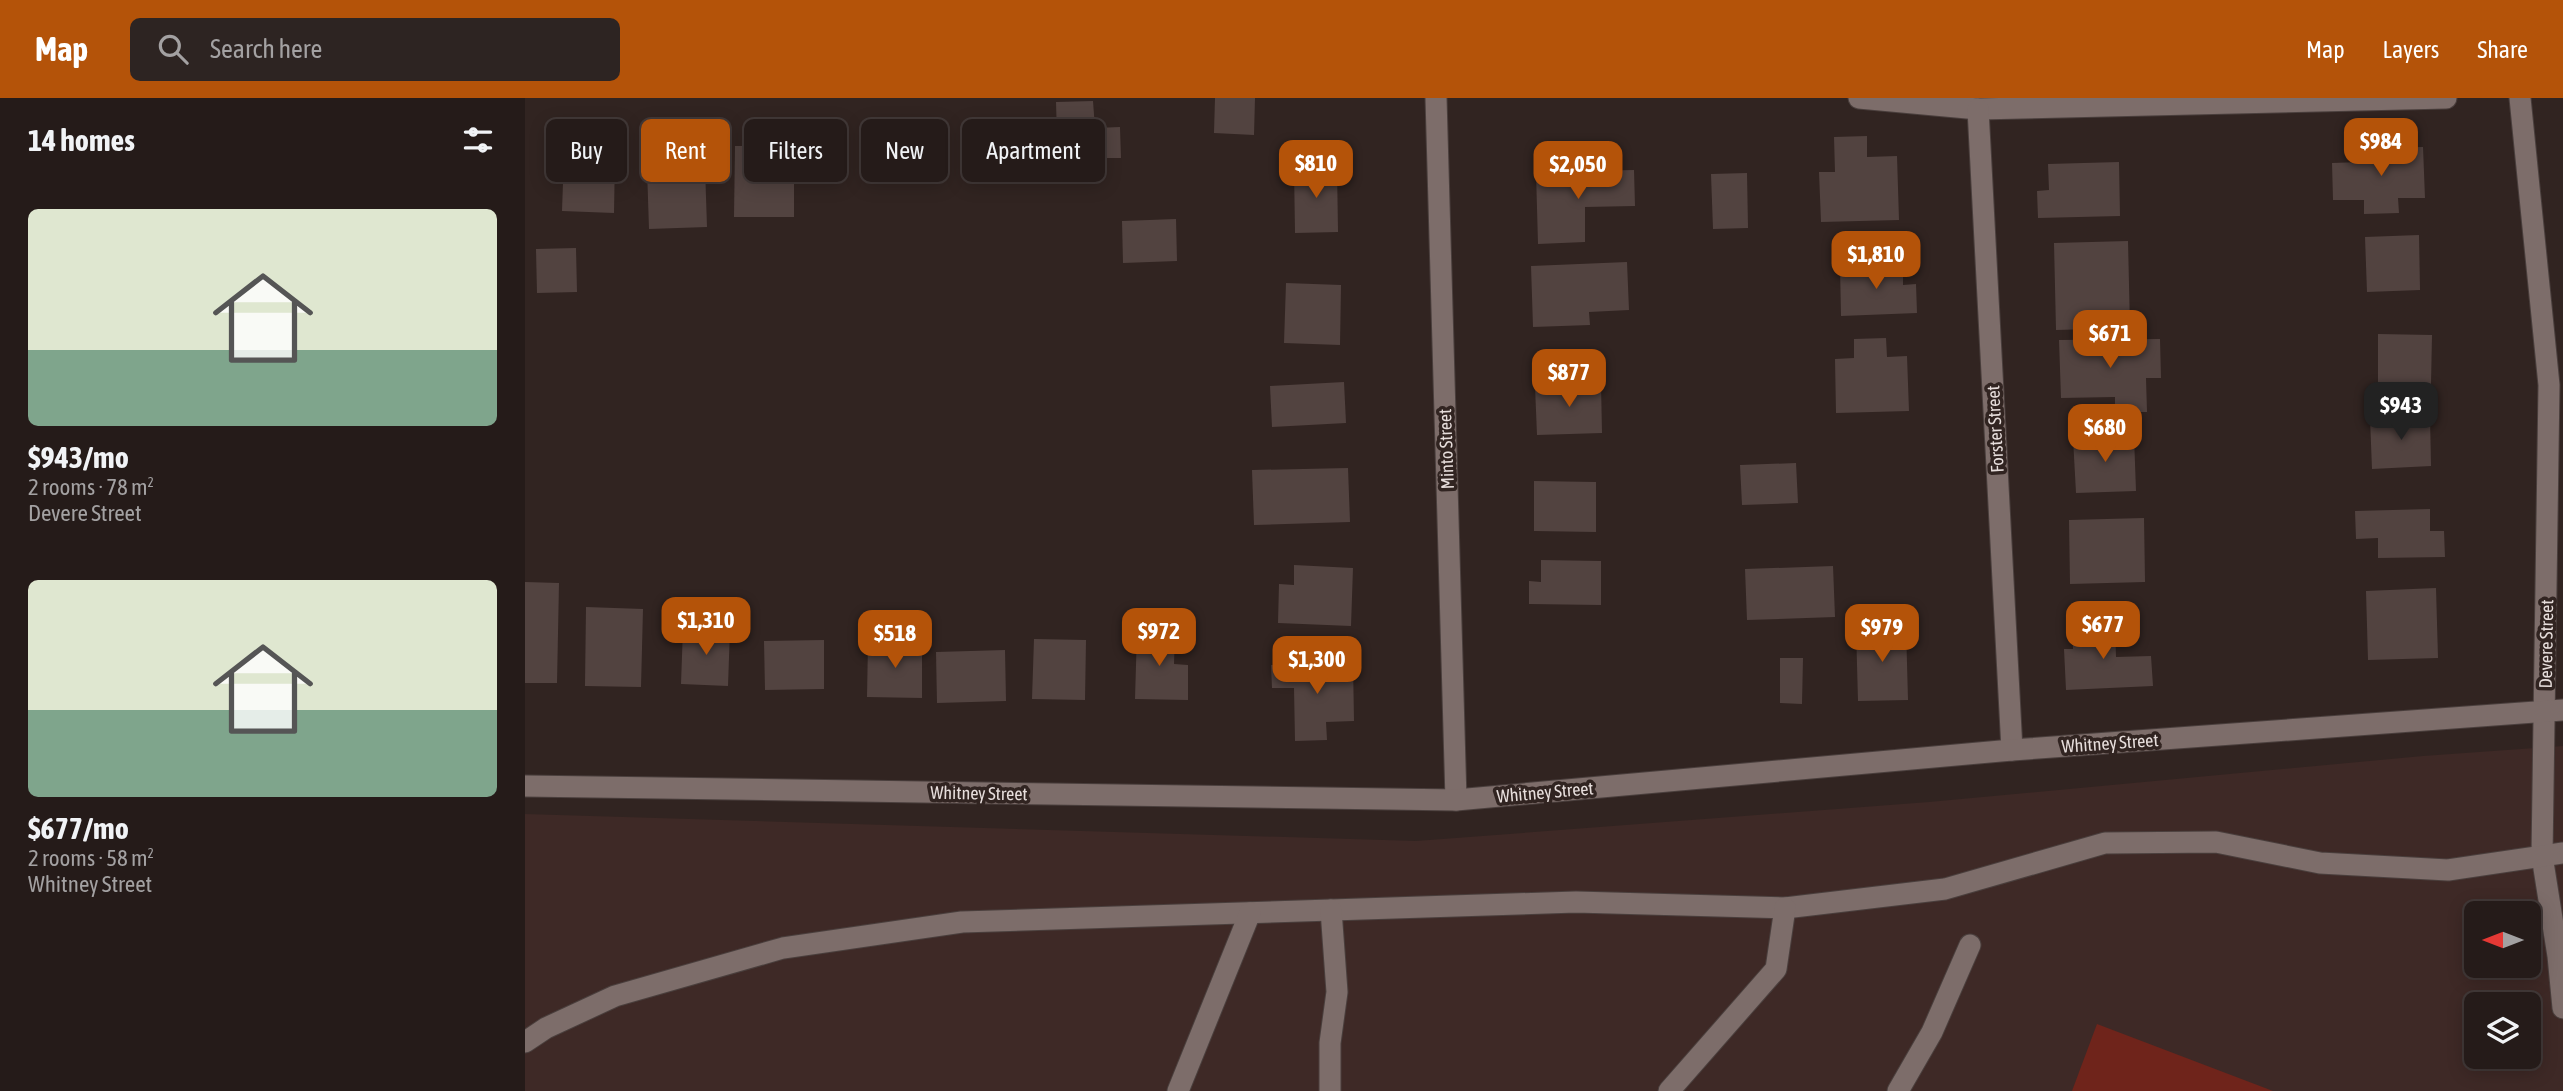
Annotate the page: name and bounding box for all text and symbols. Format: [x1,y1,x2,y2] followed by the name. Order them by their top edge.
[130,18,620,81] search box
[35,30,88,68] text: Map
[154,30,192,68] icon: search
[210,34,322,64] text: Search here
[2306,36,2345,63] text: Map
[2383,36,2439,63] text: Layers
[2477,36,2528,63] text: Share
[2340,118,2422,178] pin: $984
[546,119,627,182] chip: Buy
[641,119,730,182] chip: Rent
[744,119,847,182] chip: Filters
[861,119,948,182] chip: New
[962,119,1105,182] chip: Apartment
[459,121,497,159] icon: filters
[28,123,135,157] text: 14 homes
[2360,128,2402,154] text: $984
[1275,140,1357,200] pin: $810
[1521,141,1635,201] pin: $2,050
[1295,150,1337,176] text: $810
[1550,151,1607,177] text: $2,050
[1819,232,1933,291] pin: $1,810
[1848,241,1905,267] text: $1,810
[200,255,326,381] icon: home
[2069,310,2151,370] pin: $671
[2089,320,2131,346] text: $671
[1528,350,1610,409] pin: $877
[1548,359,1590,385] text: $877
[2360,382,2442,442] pin: $943
[1982,385,2008,473] street label: Forster Street
[2380,392,2422,418] text: $943
[2064,404,2146,464] pin: $680
[1434,408,1458,490] street label: Minto Street
[2084,414,2126,440] text: $680
[28,440,129,474] text: $943/mo
[28,474,154,500] text: 2 rooms · 78 m²
[28,500,142,526] text: Devere Street
[649,598,763,657] pin: $1,310
[2535,599,2557,689] street label: Devere Street
[2062,602,2144,661] pin: $677
[1841,604,1923,664] pin: $979
[678,607,735,633] text: $1,310
[1118,608,1200,668] pin: $972
[854,610,936,670] pin: $518
[2082,611,2124,637] text: $677
[1861,614,1903,640] text: $979
[1138,618,1180,644] text: $972
[874,620,916,646] text: $518
[200,626,326,752] icon: home
[1260,636,1374,696] pin: $1,300
[1289,646,1346,672] text: $1,300
[2061,729,2159,757] street label: Whitney Street
[1496,777,1594,807] street label: Whitney Street
[930,782,1028,804] street label: Whitney Street
[28,811,129,845] text: $677/mo
[28,845,154,871] text: 2 rooms · 58 m²
[28,871,152,897] text: Whitney Street
[2464,901,2541,978] north arrow
[2464,901,2541,1069] map controls
[2464,992,2541,1069] button: layers

